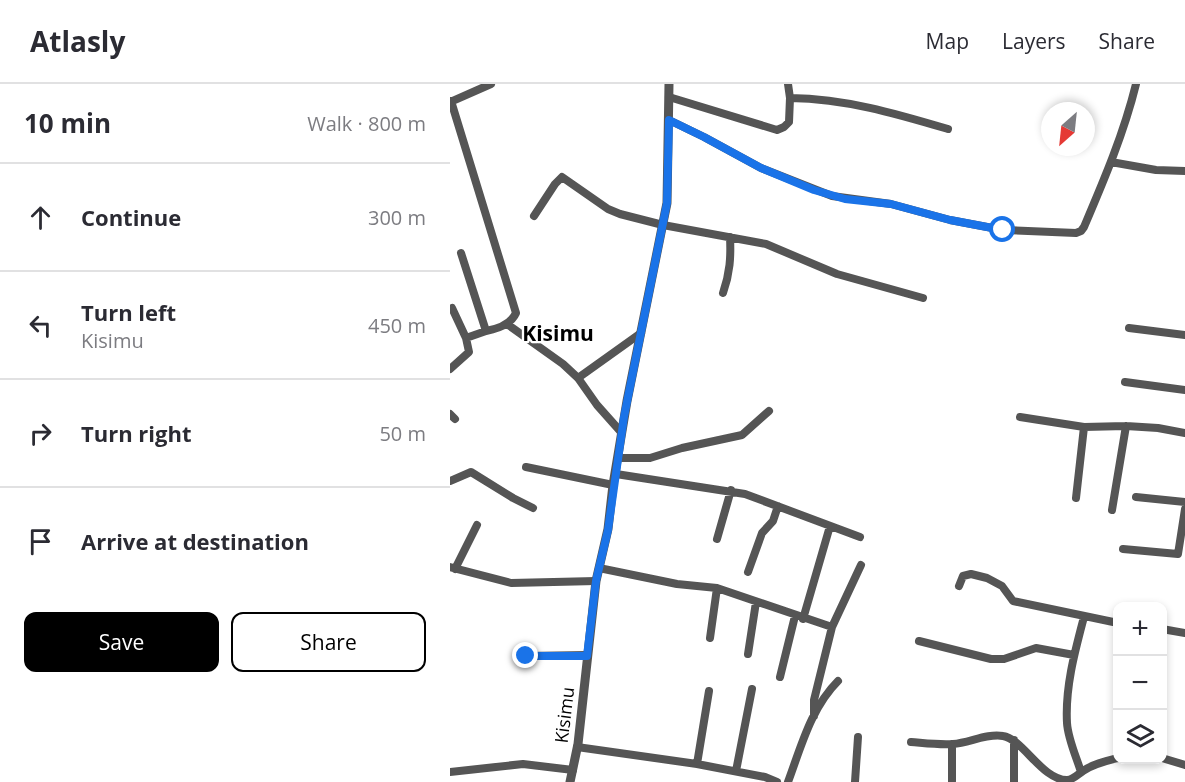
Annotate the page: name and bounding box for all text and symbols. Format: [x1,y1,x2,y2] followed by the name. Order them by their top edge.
[30,22,125,60] text: Atlasly
[926,27,969,55] text: Map
[1002,27,1066,55] text: Layers
[1099,27,1155,55] text: Share
[1041,102,1095,156] north arrow
[24,105,111,141] text: 10 min
[307,110,426,137] text: Walk · 800 m
[24,201,57,234] icon: ahead
[81,202,181,232] text: Continue
[368,204,426,231] text: 300 m
[989,216,1015,242] route start
[81,297,176,327] text: Turn left
[24,309,57,342] icon: left
[368,312,426,339] text: 450 m
[522,319,594,347] district label: Kisimu
[81,327,144,354] text: Kisimu
[24,417,57,450] icon: right
[81,418,192,448] text: Turn right
[379,420,426,447] text: 50 m
[24,525,57,558] icon: arrive
[81,526,309,556] text: Arrive at destination
[1113,602,1167,764] map controls
[1113,602,1167,656] button: +
[24,612,219,672] button: Save
[231,612,426,672] button: Share
[512,642,538,668] route end
[1113,656,1167,710] button: −
[549,686,579,744] street label: Kisimu
[1113,710,1167,764] button: layers

